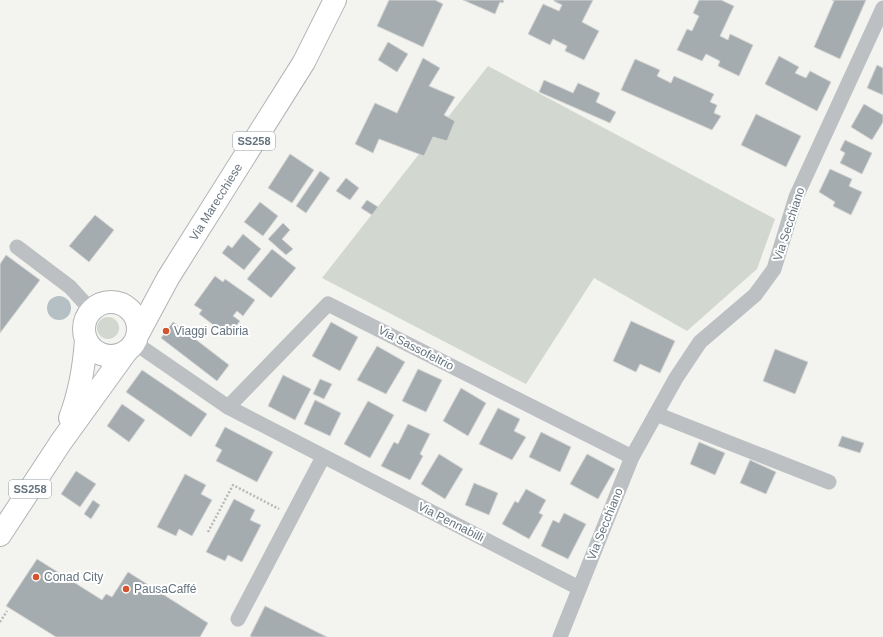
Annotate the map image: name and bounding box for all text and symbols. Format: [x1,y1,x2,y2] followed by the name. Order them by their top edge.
[233,132,275,150] road number: SS258
[187,160,246,243] street label: Via Marecchiese
[771,185,808,263] street label: Via Secchiano
[376,323,457,373] street label: Via Sassofeltrio
[174,324,249,338] place label: Viaggi Cabiria
[161,326,171,336] marker: Viaggi Cabiria
[9,480,51,498] road number: SS258
[584,486,626,562] street label: Via Secchiano
[416,499,486,545] street label: Via Pennabilli
[44,570,103,584] place label: Conad City
[31,572,41,582] marker: Conad City
[134,582,197,596] place label: PausaCaffé
[121,584,131,594] marker: PausaCaffé

